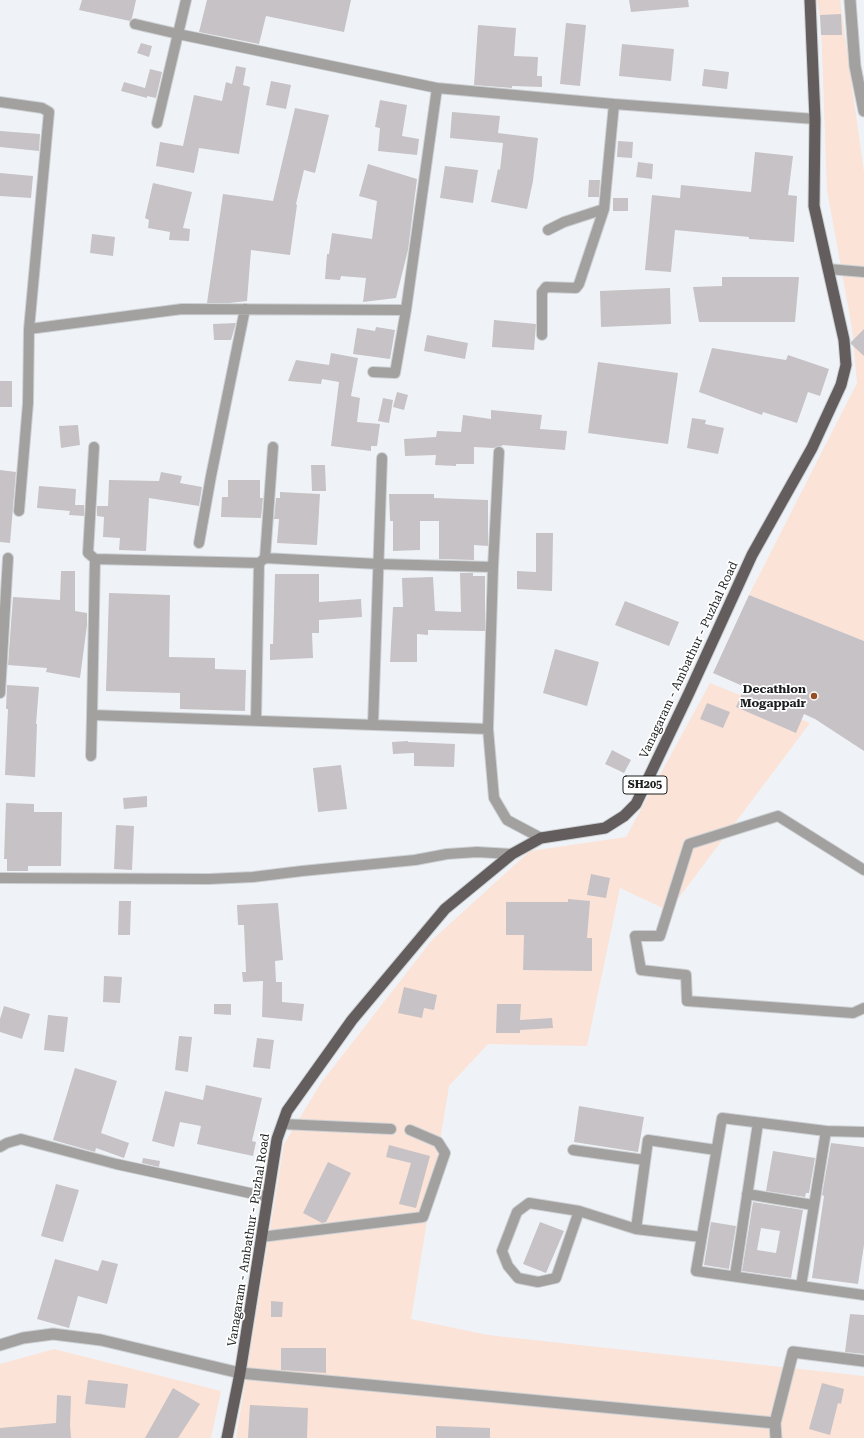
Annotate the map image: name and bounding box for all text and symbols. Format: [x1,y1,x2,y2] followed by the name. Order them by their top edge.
[637,559,741,761] street label: Vanagaram - Ambathur - Puzhal Road
[740,682,806,710] place label: Decathlon Mogappair
[809,691,819,701] marker: Decathlon Mogappair
[623,776,667,794] road number: SH205
[225,1132,273,1348] street label: Vanagaram - Ambathur - Puzhal Road

